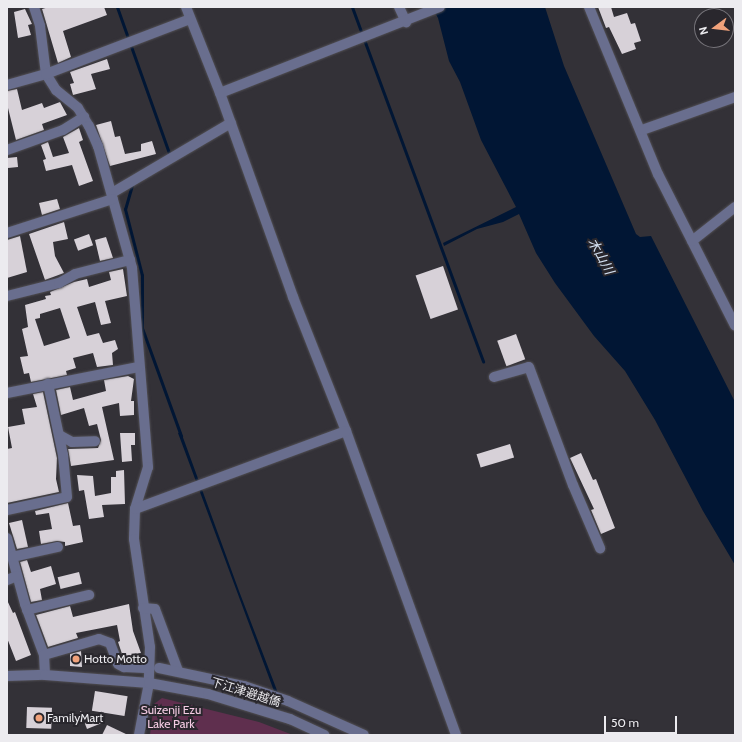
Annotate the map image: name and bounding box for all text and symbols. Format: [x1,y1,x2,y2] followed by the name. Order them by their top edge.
[694,8,734,48] north arrow
[696,25,711,36] text: N
[585,235,617,277] water label: 木山川
[84,652,147,666] place label: Hotto Motto
[71,654,81,664] marker: Hotto Motto
[209,675,283,709] street label: 下江津避越僑
[141,703,201,731] park label: Suizenji Ezu Lake Park
[606,708,679,734] scale bar
[47,711,103,725] place label: FamilyMart
[34,713,44,723] marker: FamilyMart
[611,715,639,730] text: 50 m

